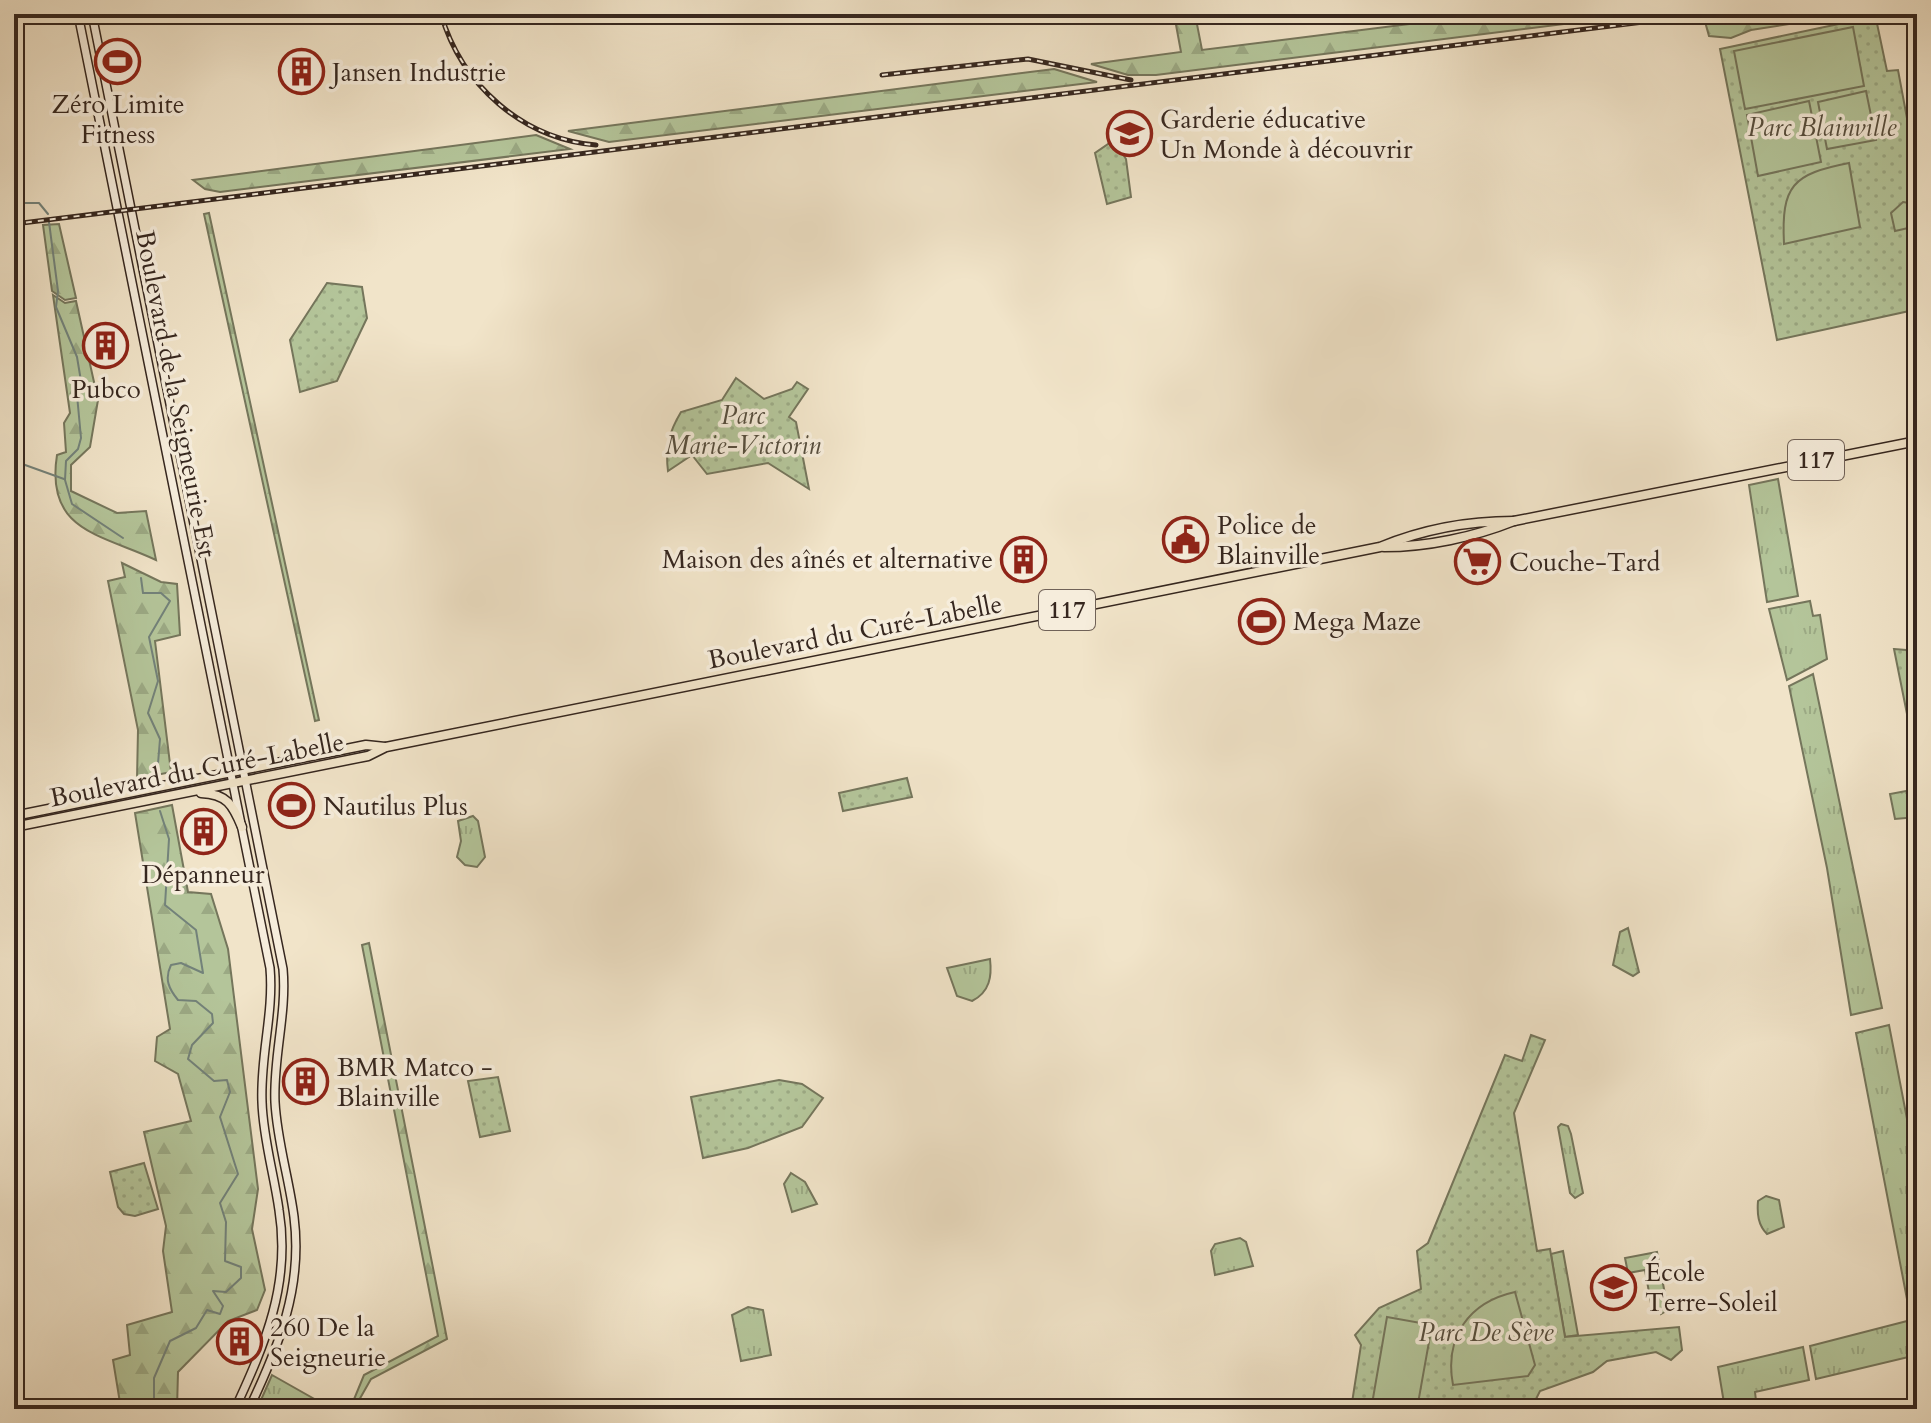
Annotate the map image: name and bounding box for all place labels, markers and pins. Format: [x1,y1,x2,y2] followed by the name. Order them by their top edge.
[94,37,142,85] sports icon: Zéro Limite Fitness
[277,48,325,96] building icon: Jansen Industrie
[328,55,506,90] place label: Jansen Industrie
[51,87,185,152] place label: Zéro Limite Fitness
[1160,102,1413,167] place label: Garderie éducative Un Monde à découvrir
[1105,110,1153,158] school or university icon: Garderie éducative Un Monde à découvrir
[82,322,130,370] building icon: Pubco
[71,372,141,407] place label: Pubco
[1217,508,1320,573] place label: Police de Blainville
[1162,516,1210,564] public building icon: Police de Blainville
[1000,535,1048,583] building icon: Maison des aînés et alternative
[1454,538,1502,586] supermarket icon: Couche-Tard
[662,542,993,577] place label: Maison des aînés et alternative
[1509,545,1661,580] place label: Couche-Tard
[1238,597,1286,645] sports icon: Mega Maze
[1293,604,1421,639] place label: Mega Maze
[268,782,316,830] sports icon: Nautilus Plus
[323,789,468,824] place label: Nautilus Plus
[179,807,227,855] building icon: Dépanneur
[141,857,265,892] place label: Dépanneur
[337,1050,493,1115] place label: BMR Matco - Blainville
[282,1058,330,1106] building icon: BMR Matco - Blainville
[1645,1255,1778,1320] place label: École Terre-Soleil
[1590,1263,1638,1311] school or university icon: École Terre-Soleil
[270,1310,386,1375] place label: 260 De la Seigneurie
[215,1318,263,1366] building icon: 260 De la Seigneurie

